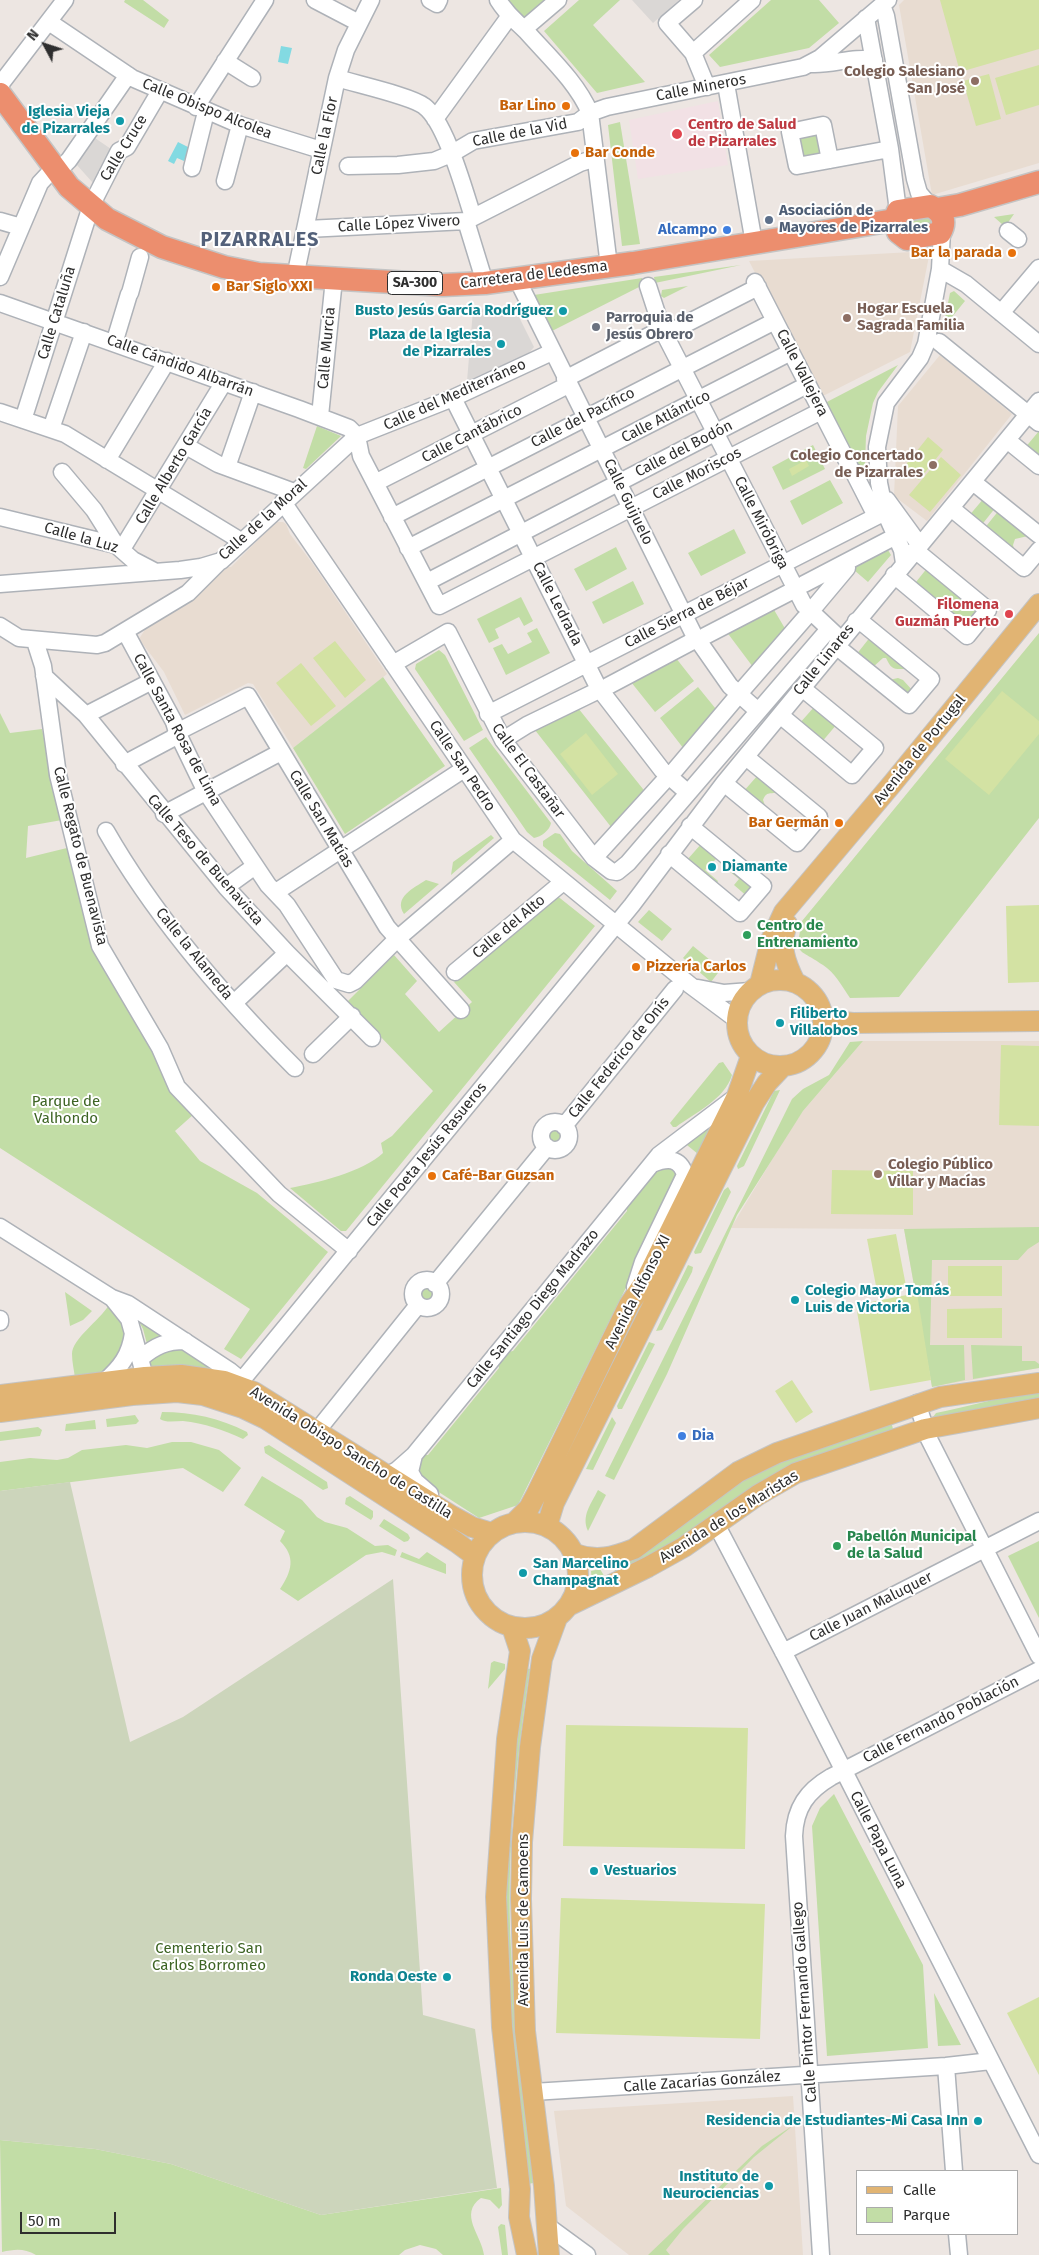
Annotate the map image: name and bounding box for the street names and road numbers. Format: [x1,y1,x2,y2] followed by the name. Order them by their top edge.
[655,70,747,106] street label: Calle Mineros
[139,75,275,143] street label: Calle Obispo Alcolea
[308,95,342,177] street label: Calle la Flor
[97,111,151,185] street label: Calle Cruce
[471,115,569,151] street label: Calle de la Vid
[337,212,461,236] street label: Calle López Vivero
[459,257,609,293] street label: Carretera de Ledesma
[34,264,80,362] street label: Calle Cataluña
[388,272,442,294] road number: SA-300
[314,306,340,390] street label: Calle Murcia
[772,326,832,420] street label: Calle Vallejera
[104,331,256,401] street label: Calle Cándido Albarrán
[381,355,529,435] street label: Calle del Mediterráneo
[528,384,638,452] street label: Calle del Pacífico
[618,387,714,447] street label: Calle Atlántico
[419,401,525,467] street label: Calle Cantábrico
[132,404,216,528] street label: Calle Alberto García
[632,417,736,481] street label: Calle del Bodón
[650,444,744,504] street label: Calle Moriscos
[599,456,657,548] street label: Calle Guijuelo
[730,474,792,572] street label: Calle Miróbriga
[215,476,311,564] street label: Calle de la Moral
[42,519,120,557] street label: Calle la Luz
[528,559,586,649] street label: Calle Ledrada
[622,574,752,652] street label: Calle Sierra de Béjar
[790,621,858,699] street label: Calle Linares
[129,651,225,809] street label: Calle Santa Rosa de Lima
[870,691,970,809] street label: Avenida de Portugal
[425,717,499,815] street label: Calle San Pedro
[488,720,568,822] street label: Calle El Castañar
[49,765,111,947] street label: Calle Regato de Buenavista
[285,767,357,871] street label: Calle San Matías
[143,791,267,929] street label: Calle Teso de Buenavista
[469,891,549,963] street label: Calle del Alto
[152,904,236,1004] street label: Calle la Alameda
[565,994,673,1122] street label: Calle Federico de Onís
[363,1079,491,1231] street label: Calle Poeta Jesús Rasueros
[463,1226,603,1392] street label: Calle Santiago Diego Madrazo
[601,1232,675,1352] street label: Avenida Alfonso XI
[247,1383,455,1523] street label: Avenida Obispo Sancho de Castilla
[656,1467,802,1567] street label: Avenida de los Maristas
[806,1568,936,1646] street label: Calle Juan Maluquer
[860,1673,1022,1767] street label: Calle Fernando Población
[846,1788,910,1892] street label: Calle Papa Luna
[515,1834,533,2006] street label: Avenida Luis de Camoens
[789,1901,821,2103] street label: Calle Pintor Fernando Gallego
[623,2068,781,2096] street label: Calle Zacarías González

